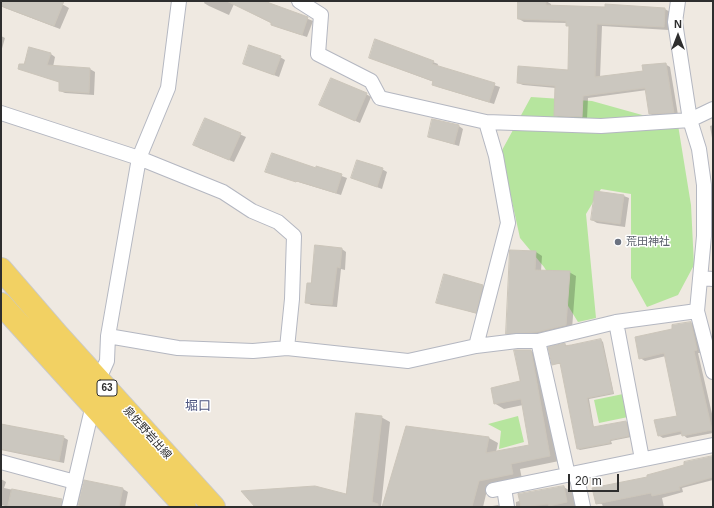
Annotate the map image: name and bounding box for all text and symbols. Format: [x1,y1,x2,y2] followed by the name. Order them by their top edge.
[658,16,698,56] north arrow
[674,18,682,30] text: N
[626,235,670,249] place label: 荒田神社
[613,237,623,247] marker: 荒田神社
[97,380,117,396] road number: 63
[185,398,211,414] district label: 堀口
[120,404,174,462] street label: 泉佐野岩出線
[570,466,621,492] scale bar
[575,474,602,488] text: 20 m

